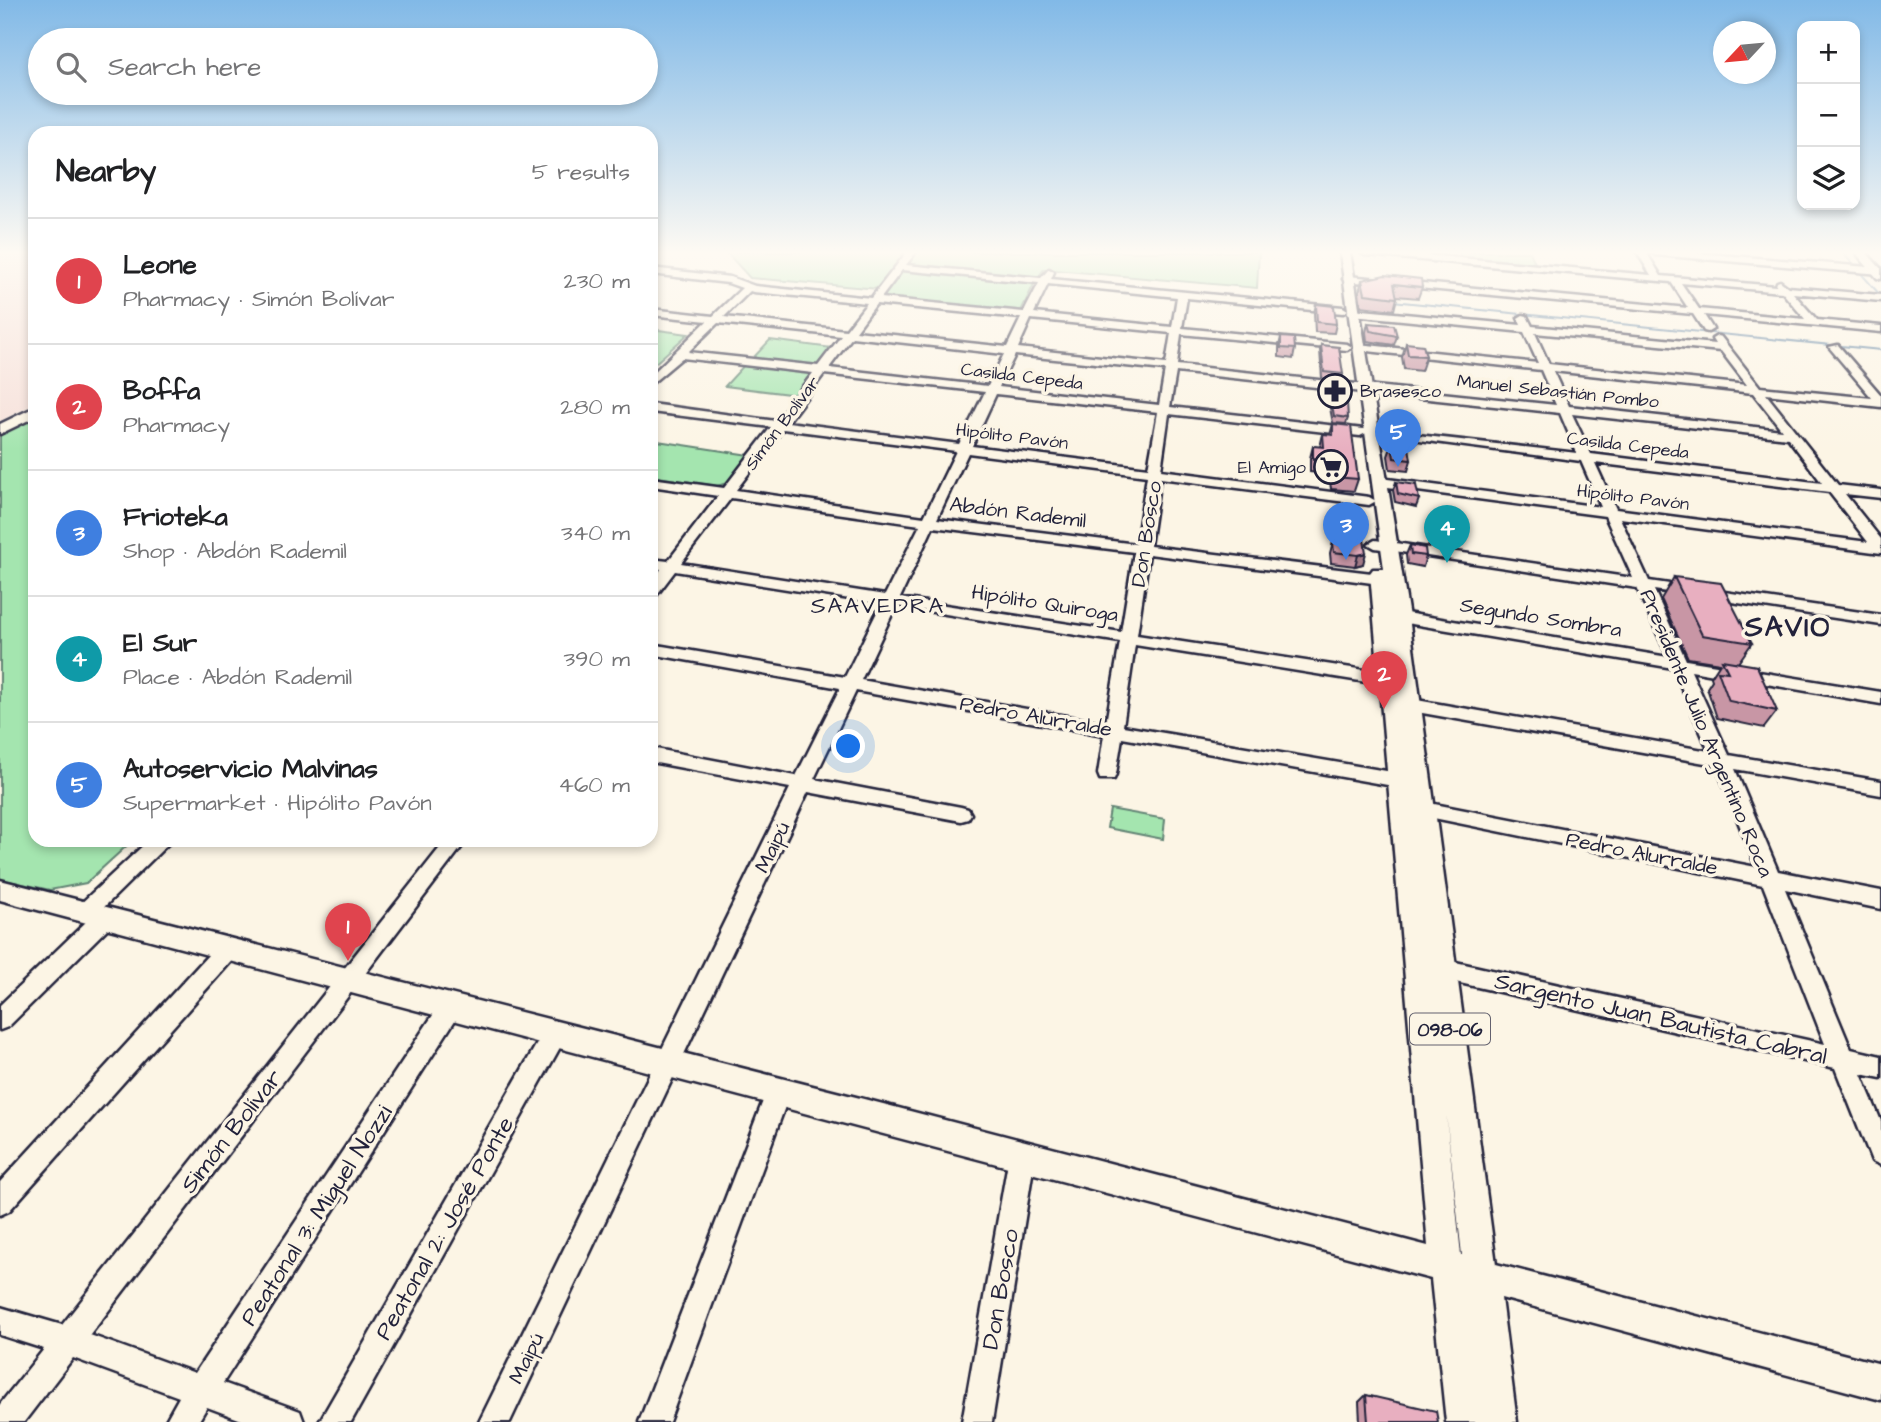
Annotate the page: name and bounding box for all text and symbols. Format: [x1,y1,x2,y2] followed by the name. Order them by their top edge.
[1713,21,1776,84] north arrow
[1797,21,1860,210] map controls
[1797,21,1860,84] button: +
[28,28,658,105] search box
[52,48,90,86] icon: search
[108,49,261,85] text: Search here
[1797,84,1860,147] button: −
[1797,147,1860,210] button: layers
[56,151,156,193] text: Nearby
[532,156,630,188] text: 5 results
[123,247,197,283] text: Leone
[78,265,80,297] text: 1
[564,265,630,297] text: 230 m
[123,283,394,315] text: Pharmacy · Simón Bolívar
[960,357,1084,396] street label: Casilda Cepeda
[1456,368,1660,415] street label: Manuel Sebastián Pombo
[739,371,826,475] street label: Simón Bolívar
[1316,372,1354,410] pharmacy icon: Brasesco
[123,373,200,409] text: Boffa
[1360,379,1441,404] place label: Brasesco
[72,391,86,423] text: 2
[560,391,630,423] text: 280 m
[123,409,230,441] text: Pharmacy
[1375,409,1421,467] pin: 5
[954,417,1070,456] street label: Hipólito Pavón
[1566,426,1690,465] street label: Casilda Cepeda
[1312,448,1350,486] supermarket icon: El Amigo
[1238,455,1306,481] place label: El Amigo
[1575,478,1691,517] street label: Hipólito Pavón
[1124,479,1169,589] street label: Don Bosco
[948,490,1088,535] street label: Abdón Rademil
[123,499,228,535] text: Frioteka
[1323,502,1369,560] pin: 3
[1424,505,1470,563] pin: 4
[73,517,85,549] text: 3
[561,517,630,549] text: 340 m
[123,535,347,567] text: Shop · Abdón Rademil
[969,578,1121,631] street label: Hipólito Quiroga
[1631,585,1781,883] street label: Presidente Julio Argentino Roca
[811,590,945,622] district label: SAAVEDRA
[1458,590,1624,647] street label: Segundo Sombra
[1744,608,1831,647] district label: SAVIO
[123,625,197,661] text: El Sur
[71,643,87,675] text: 4
[564,643,630,675] text: 390 m
[1361,651,1407,709] pin: 2
[123,661,352,693] text: Place · Abdón Rademil
[958,689,1114,744] street label: Pedro Alurralde
[831,729,865,763] your location
[123,751,378,787] text: Autoservicio Malvinas
[71,769,87,801] text: 5
[558,769,630,801] text: 460 m
[123,787,432,819] text: Supermarket · Hipólito Pavón
[748,816,798,878] street label: Maipú
[1564,825,1720,882] street label: Pedro Alurralde
[325,903,371,961] pin: 1
[1491,964,1830,1075] street label: Sargento Juan Bautista Cabral
[1410,1014,1490,1044] road number: 098-06
[173,1063,291,1201] street label: Simón Bolívar
[232,1098,402,1333] street label: Peatonal 3: Miguel Nozzi
[367,1110,523,1347] street label: Peatonal 2: José Ponte
[974,1226,1028,1352] street label: Don Bosco
[502,1327,552,1389] street label: Maipú

